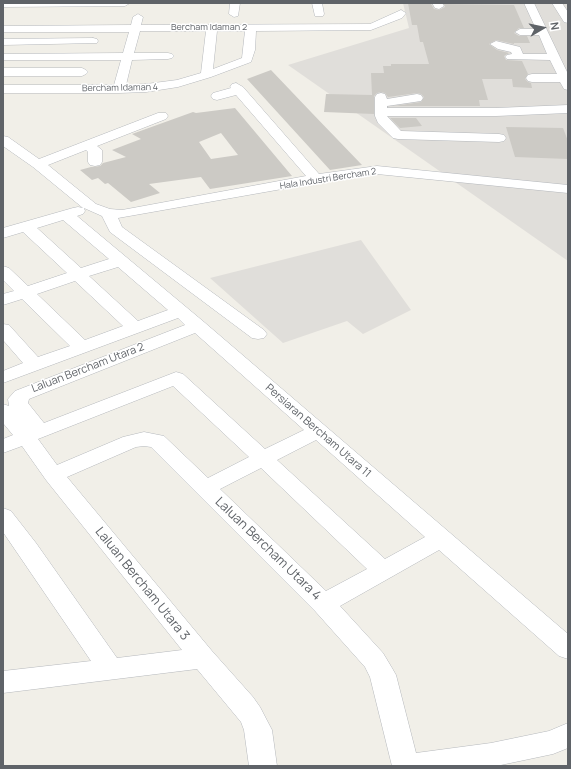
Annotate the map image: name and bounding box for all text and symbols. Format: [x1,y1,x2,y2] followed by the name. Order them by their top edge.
[523,8,563,48] north arrow
[547,21,563,31] text: N
[171,22,247,32] street label: Bercham Idaman 2
[82,82,158,94] street label: Bercham Idaman 4
[279,166,377,192] street label: Hala Industri Bercham 2
[30,340,146,396] street label: Laluan Bercham Utara 2
[262,381,374,481] street label: Persiaran Bercham Utara 11
[212,494,324,604] street label: Laluan Bercham Utara 4
[92,524,192,644] street label: Laluan Bercham Utara 3

